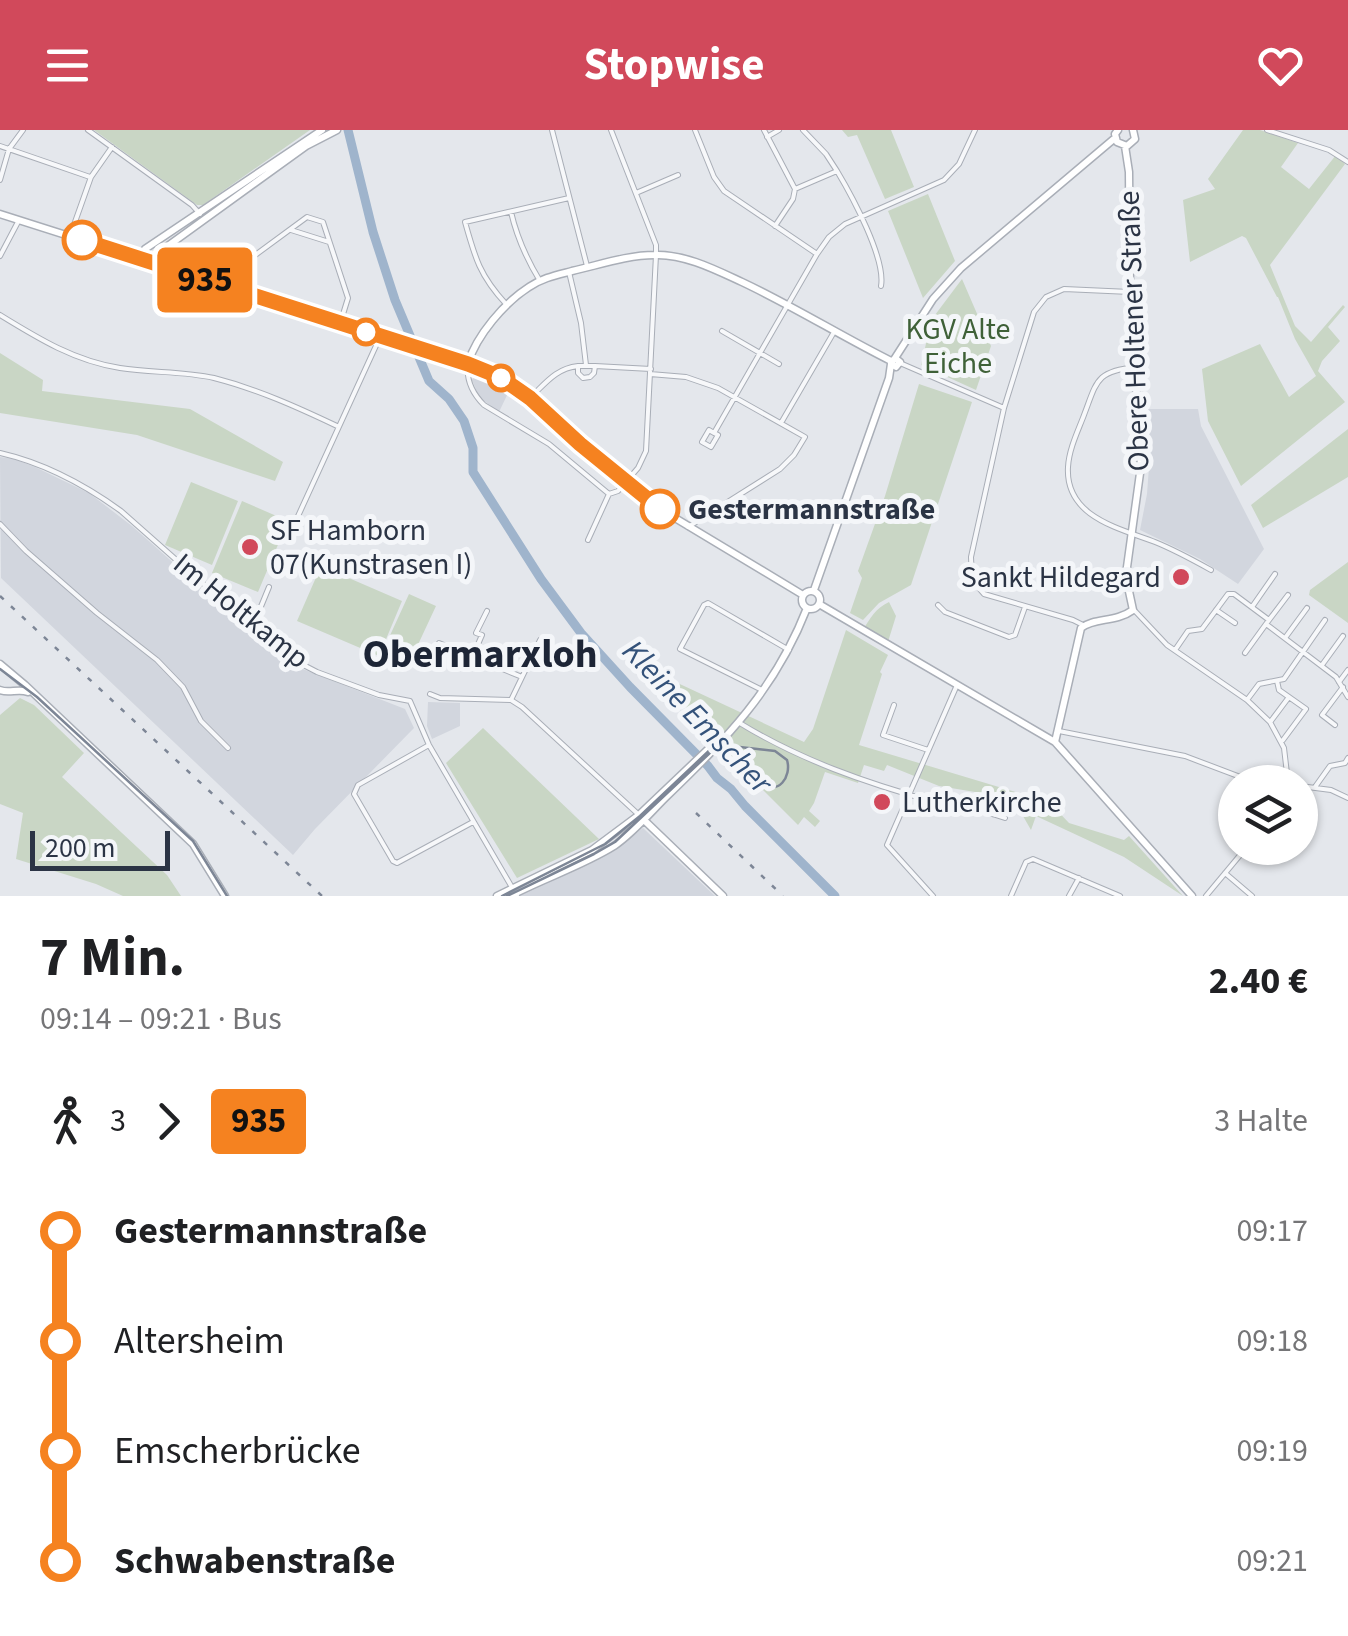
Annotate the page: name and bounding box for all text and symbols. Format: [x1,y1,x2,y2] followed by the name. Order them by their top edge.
[583,33,765,97] text: Stopwise
[40,38,95,93] icon: menu
[1253,38,1308,93] icon: heart
[1108,190,1160,472] street label: Obere Holtener Straße
[63,221,101,259] unlabelled marker
[148,248,262,312] line badge: 935
[177,255,233,305] text: 935
[906,308,1010,385] park label: KGV Alte Eiche
[353,319,379,345] unlabelled marker
[488,365,514,391] unlabelled marker
[688,488,935,531] place label: Gestermannstraße
[641,490,679,528] marker: Gestermannstraße
[270,509,472,586] place label: SF Hamborn 07(Kunstrasen I)
[239,536,261,558] marker: SF Hamborn 07(Kunstrasen I)
[164,543,318,679] street label: Im Holtkamp
[961,556,1161,599] place label: Sankt Hildegard
[1170,566,1192,588] marker: Sankt Hildegard
[362,626,598,683] district label: Obermarxloh
[611,630,784,806] water label: Kleine Emscher
[1218,765,1318,865] map controls
[1218,765,1318,865] button: layers
[902,781,1062,824] place label: Lutherkirche
[871,791,893,813] marker: Lutherkirche
[30,826,170,870] scale bar
[45,828,116,868] text: 200 m
[40,919,185,997] text: 7 Min.
[1209,954,1308,1008] text: 2.40 €
[40,996,282,1042] text: 09:14 – 09:21 · Bus
[40,1094,95,1149] icon: walk
[141,1094,196,1149] icon: forward
[231,1096,286,1146] text: 935
[110,1098,126,1144] text: 3
[1214,1098,1308,1144] text: 3 Halte
[114,1204,427,1258] text: Gestermannstraße
[1236,1208,1308,1254] text: 09:17
[114,1314,285,1368] text: Altersheim
[1236,1318,1308,1364] text: 09:18
[114,1424,361,1478] text: Emscherbrücke
[1236,1428,1308,1474] text: 09:19
[114,1534,395,1588] text: Schwabenstraße
[1236,1538,1308,1584] text: 09:21

